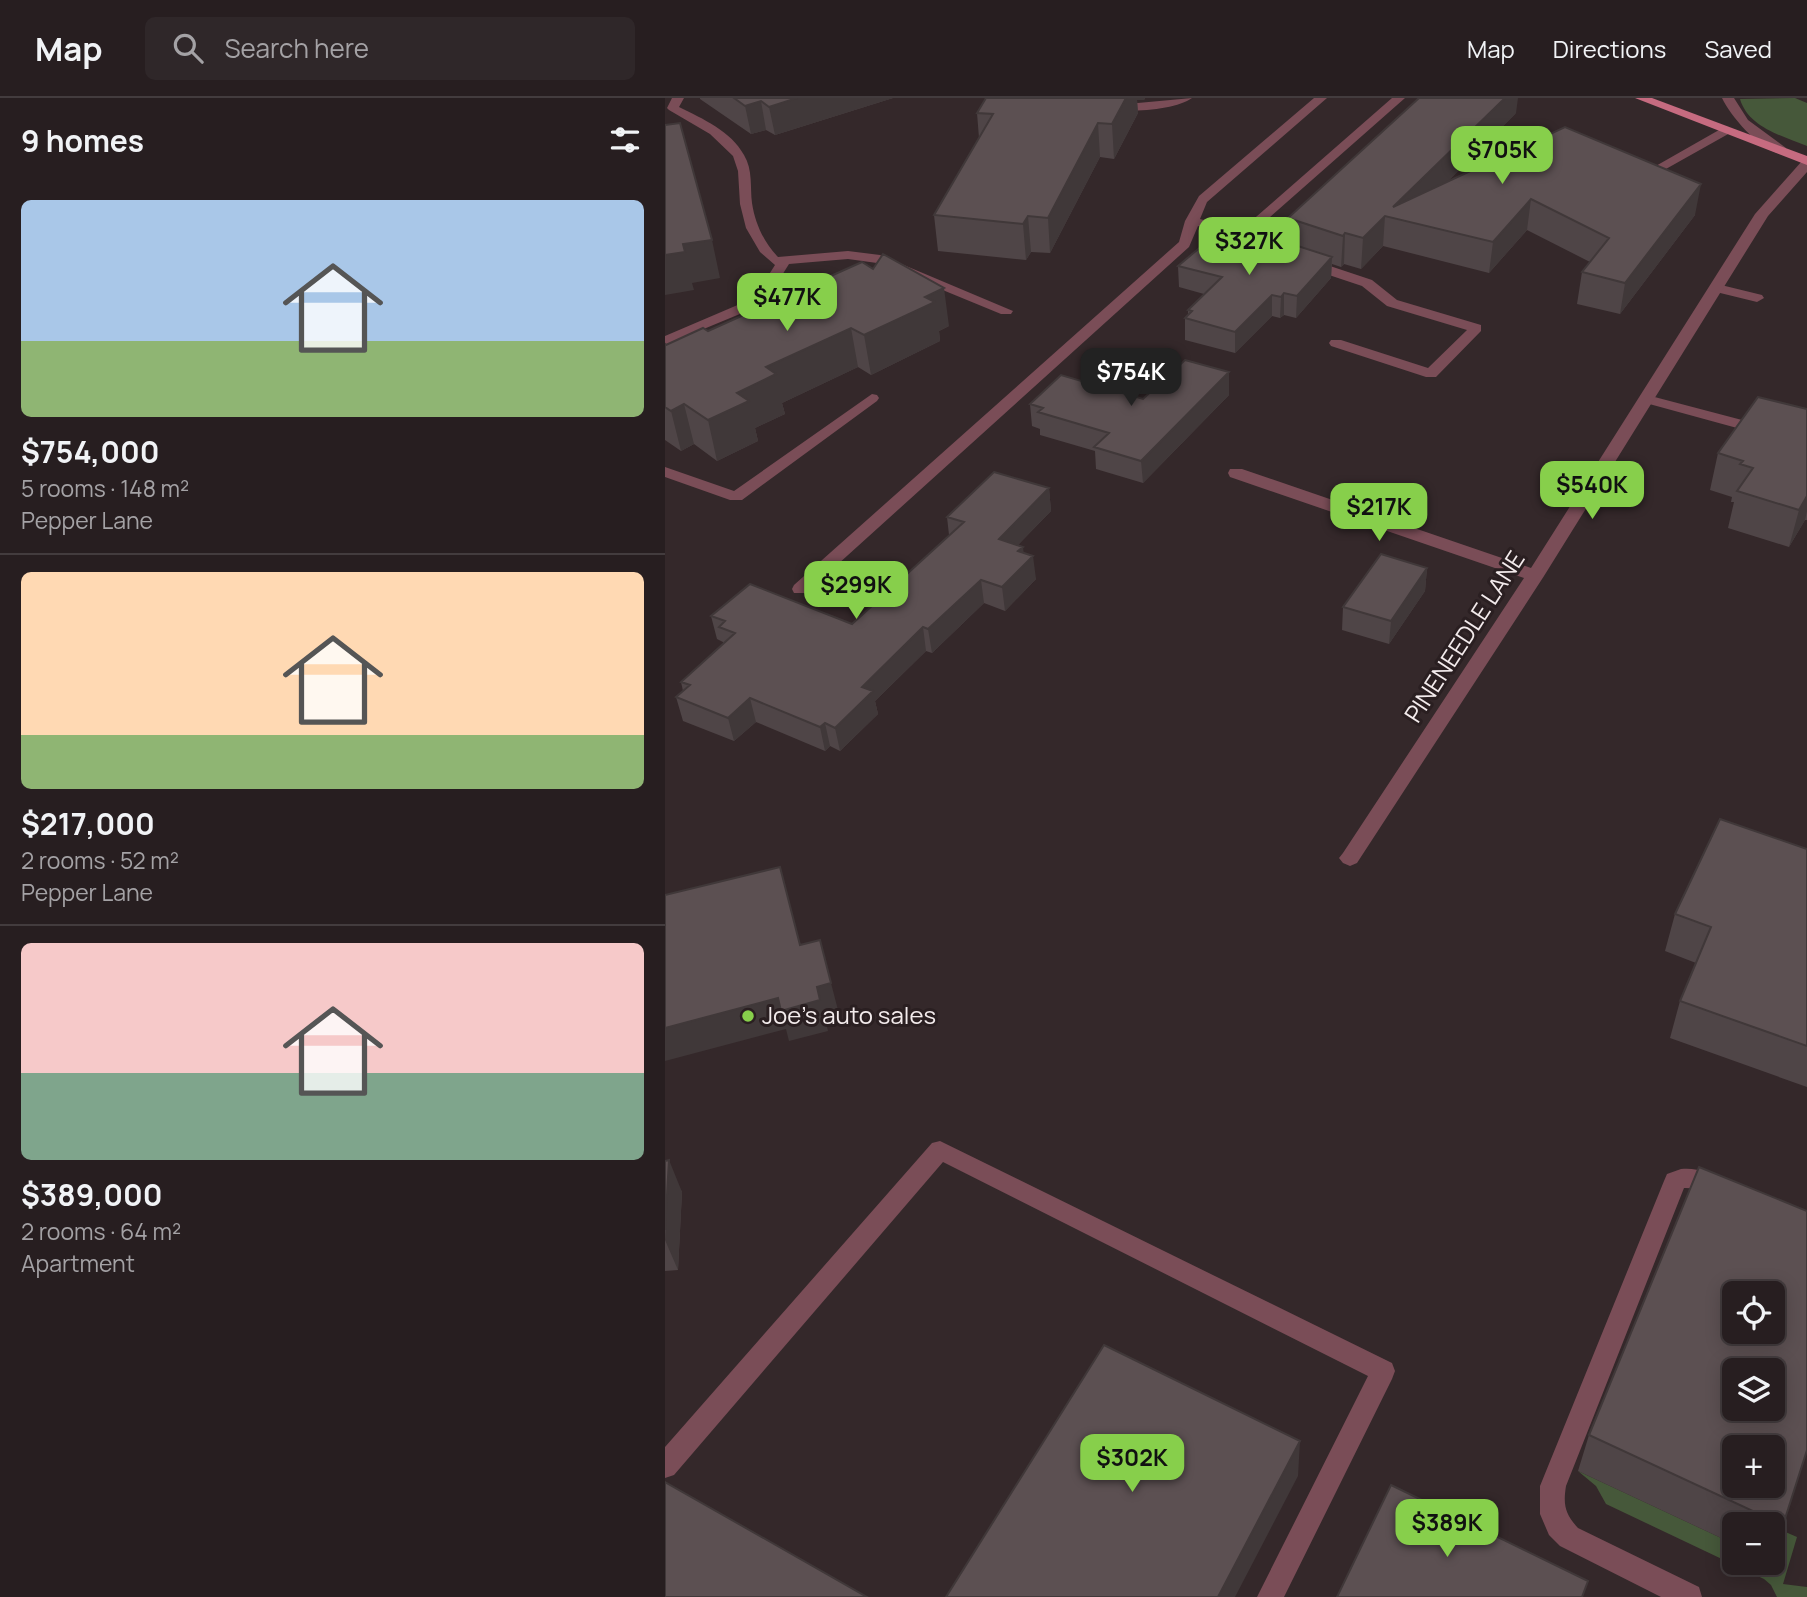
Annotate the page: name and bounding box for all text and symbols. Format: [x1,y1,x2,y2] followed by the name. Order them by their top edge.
[145,17,635,80] search box
[35,26,103,71] text: Map
[169,29,207,67] icon: search
[225,30,369,66] text: Search here
[1467,32,1515,65] text: Map
[1553,32,1666,65] text: Directions
[1704,32,1772,65] text: Saved
[21,120,144,161] text: 9 homes
[606,121,644,159] icon: filters
[1453,126,1551,186] pin: $705K
[1467,133,1537,165] text: $705K
[1200,218,1298,277] pin: $327K
[1215,224,1283,256] text: $327K
[270,245,396,371] icon: home
[738,274,836,333] pin: $477K
[753,280,821,312] text: $477K
[1082,348,1180,408] pin: $754K
[1096,355,1166,387] text: $754K
[21,431,159,472] text: $754,000
[1543,462,1641,521] pin: $540K
[1556,468,1628,500] text: $540K
[21,472,189,504] text: 5 rooms · 148 m²
[1330,484,1428,543] pin: $217K
[1346,490,1412,522] text: $217K
[21,504,153,536] text: Pepper Lane
[1396,544,1532,728] street label: PINENEEDLE LANE
[807,561,905,621] pin: $299K
[820,568,892,600] text: $299K
[270,617,396,743] icon: home
[21,803,155,844] text: $217,000
[21,844,179,876] text: 2 rooms · 52 m²
[21,876,153,908] text: Pepper Lane
[270,988,396,1114] icon: home
[762,998,936,1031] place label: Joe's auto sales
[740,1008,756,1024] marker: Joe's auto sales
[21,1174,162,1215] text: $389,000
[21,1215,181,1247] text: 2 rooms · 64 m²
[21,1247,135,1279] text: Apartment
[1722,1281,1785,1575] map controls
[1722,1281,1785,1344] button: locate
[1722,1358,1785,1421] button: layers
[1083,1434,1181,1494] pin: $302K
[1722,1435,1785,1498] button: +
[1096,1441,1168,1473] text: $302K
[1398,1500,1496,1559] pin: $389K
[1411,1506,1483,1538] text: $389K
[1722,1512,1785,1575] button: −

